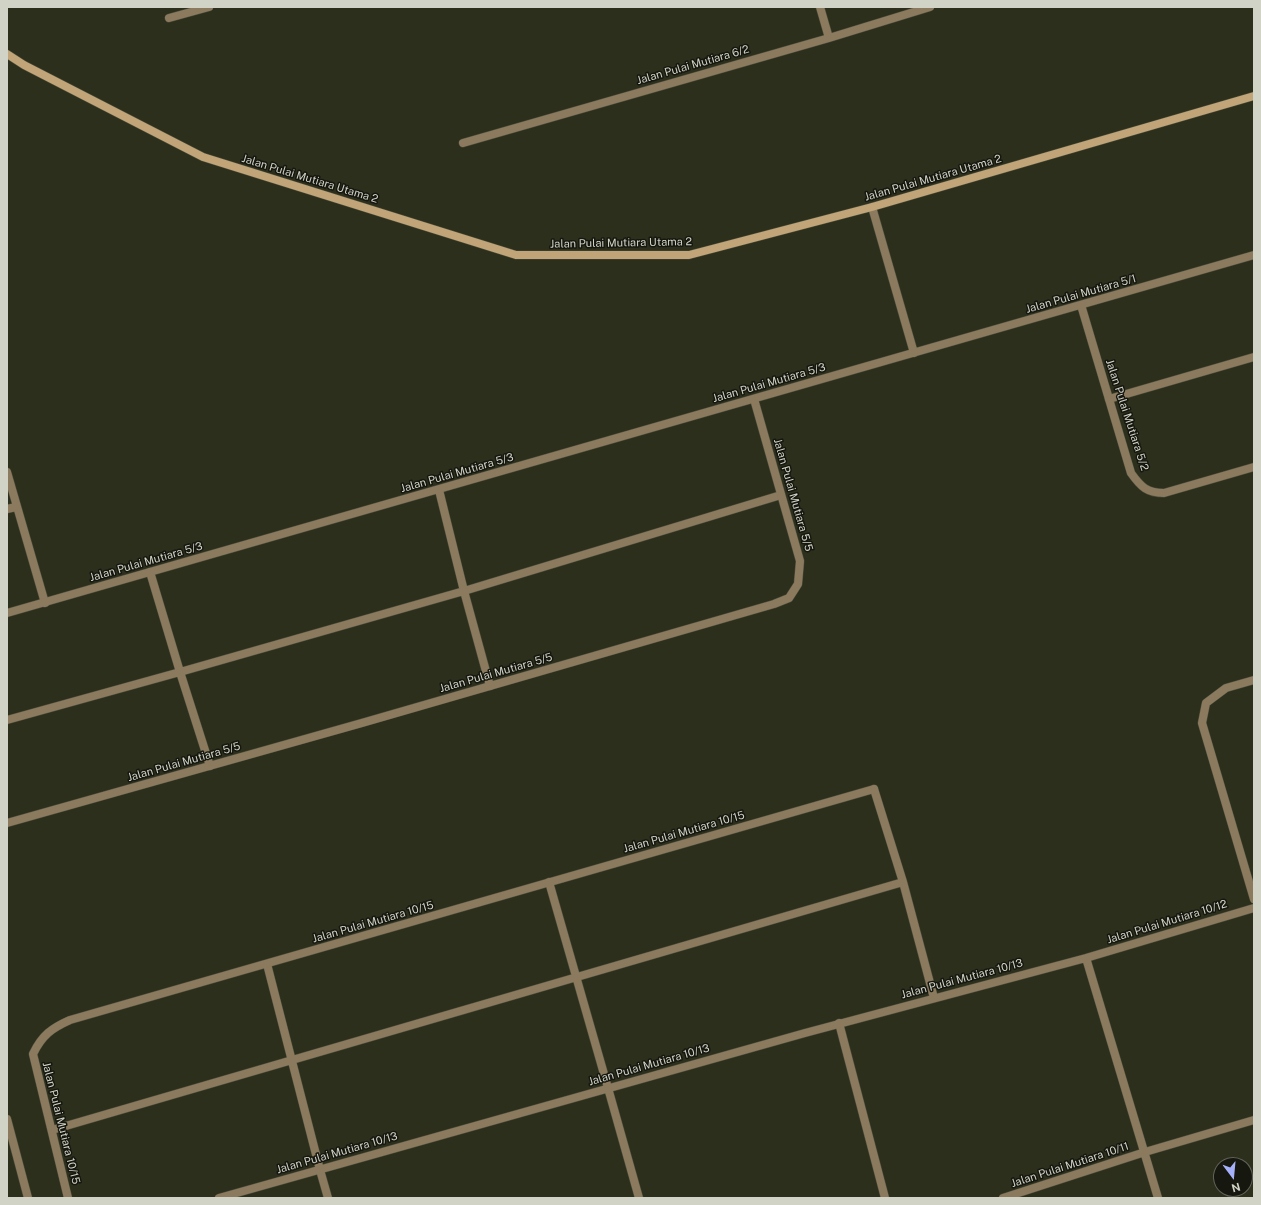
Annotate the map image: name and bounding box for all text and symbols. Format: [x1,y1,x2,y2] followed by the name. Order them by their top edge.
[635,43,751,87] street label: Jalan Pulai Mutiara 6/2
[240,152,380,206] street label: Jalan Pulai Mutiara Utama 2
[863,152,1003,204] street label: Jalan Pulai Mutiara Utama 2
[550,235,692,251] street label: Jalan Pulai Mutiara Utama 2
[1024,272,1138,316] street label: Jalan Pulai Mutiara 5/1
[1103,358,1151,472] street label: Jalan Pulai Mutiara 5/2
[711,361,827,405] street label: Jalan Pulai Mutiara 5/3
[771,437,815,553] street label: Jalan Pulai Mutiara 5/5
[399,451,515,495] street label: Jalan Pulai Mutiara 5/3
[88,540,204,584] street label: Jalan Pulai Mutiara 5/3
[438,651,554,695] street label: Jalan Pulai Mutiara 5/5
[126,740,242,784] street label: Jalan Pulai Mutiara 5/5
[622,808,746,856] street label: Jalan Pulai Mutiara 10/15
[1105,897,1229,947] street label: Jalan Pulai Mutiara 10/12
[311,898,435,946] street label: Jalan Pulai Mutiara 10/15
[900,956,1024,1002] street label: Jalan Pulai Mutiara 10/13
[587,1041,711,1089] street label: Jalan Pulai Mutiara 10/13
[39,1060,83,1186] street label: Jalan Pulai Mutiara 10/15
[275,1129,399,1177] street label: Jalan Pulai Mutiara 10/13
[1009,1140,1131,1190] street label: Jalan Pulai Mutiara 10/11
[1213,1157,1253,1197] north arrow
[1230,1181,1242,1195] text: N

